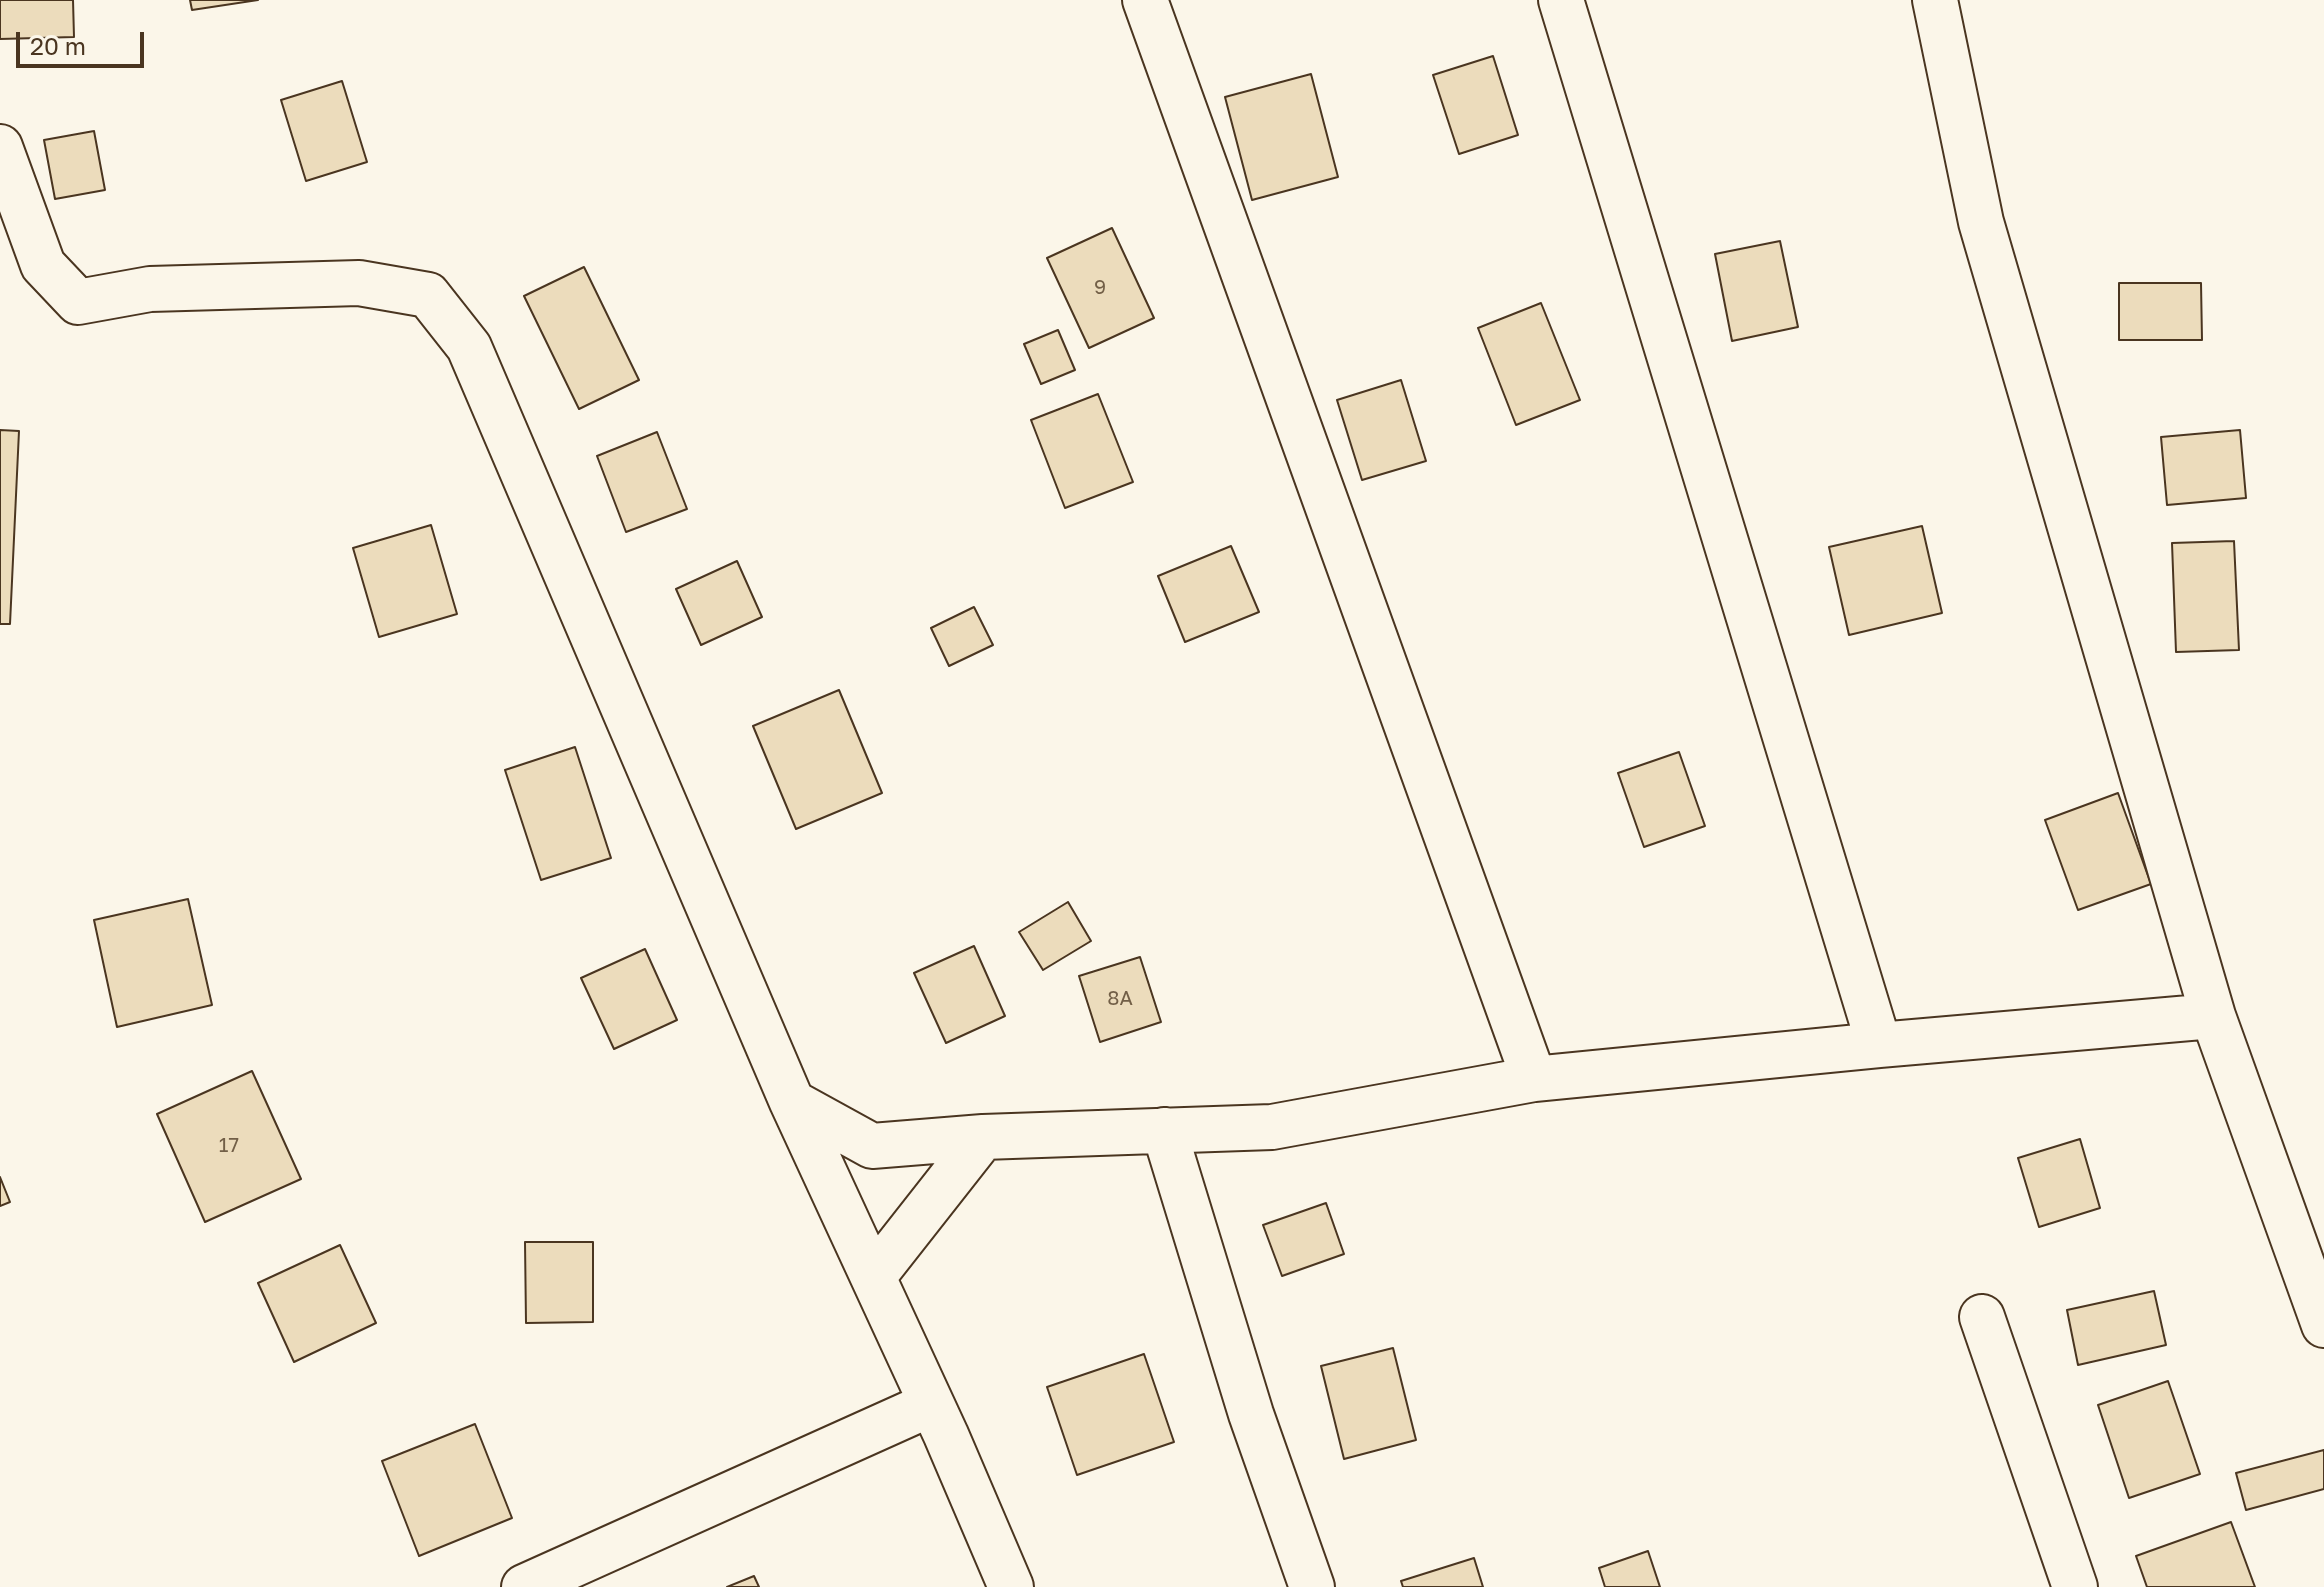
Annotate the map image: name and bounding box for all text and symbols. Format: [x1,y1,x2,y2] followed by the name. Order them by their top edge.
[20,16,148,66] scale bar
[30,31,86,60] text: 20 m
[1094,276,1106,300] house number: 9
[1107,987,1133,1011] house number: 8А
[219,1134,239,1158] house number: 17

